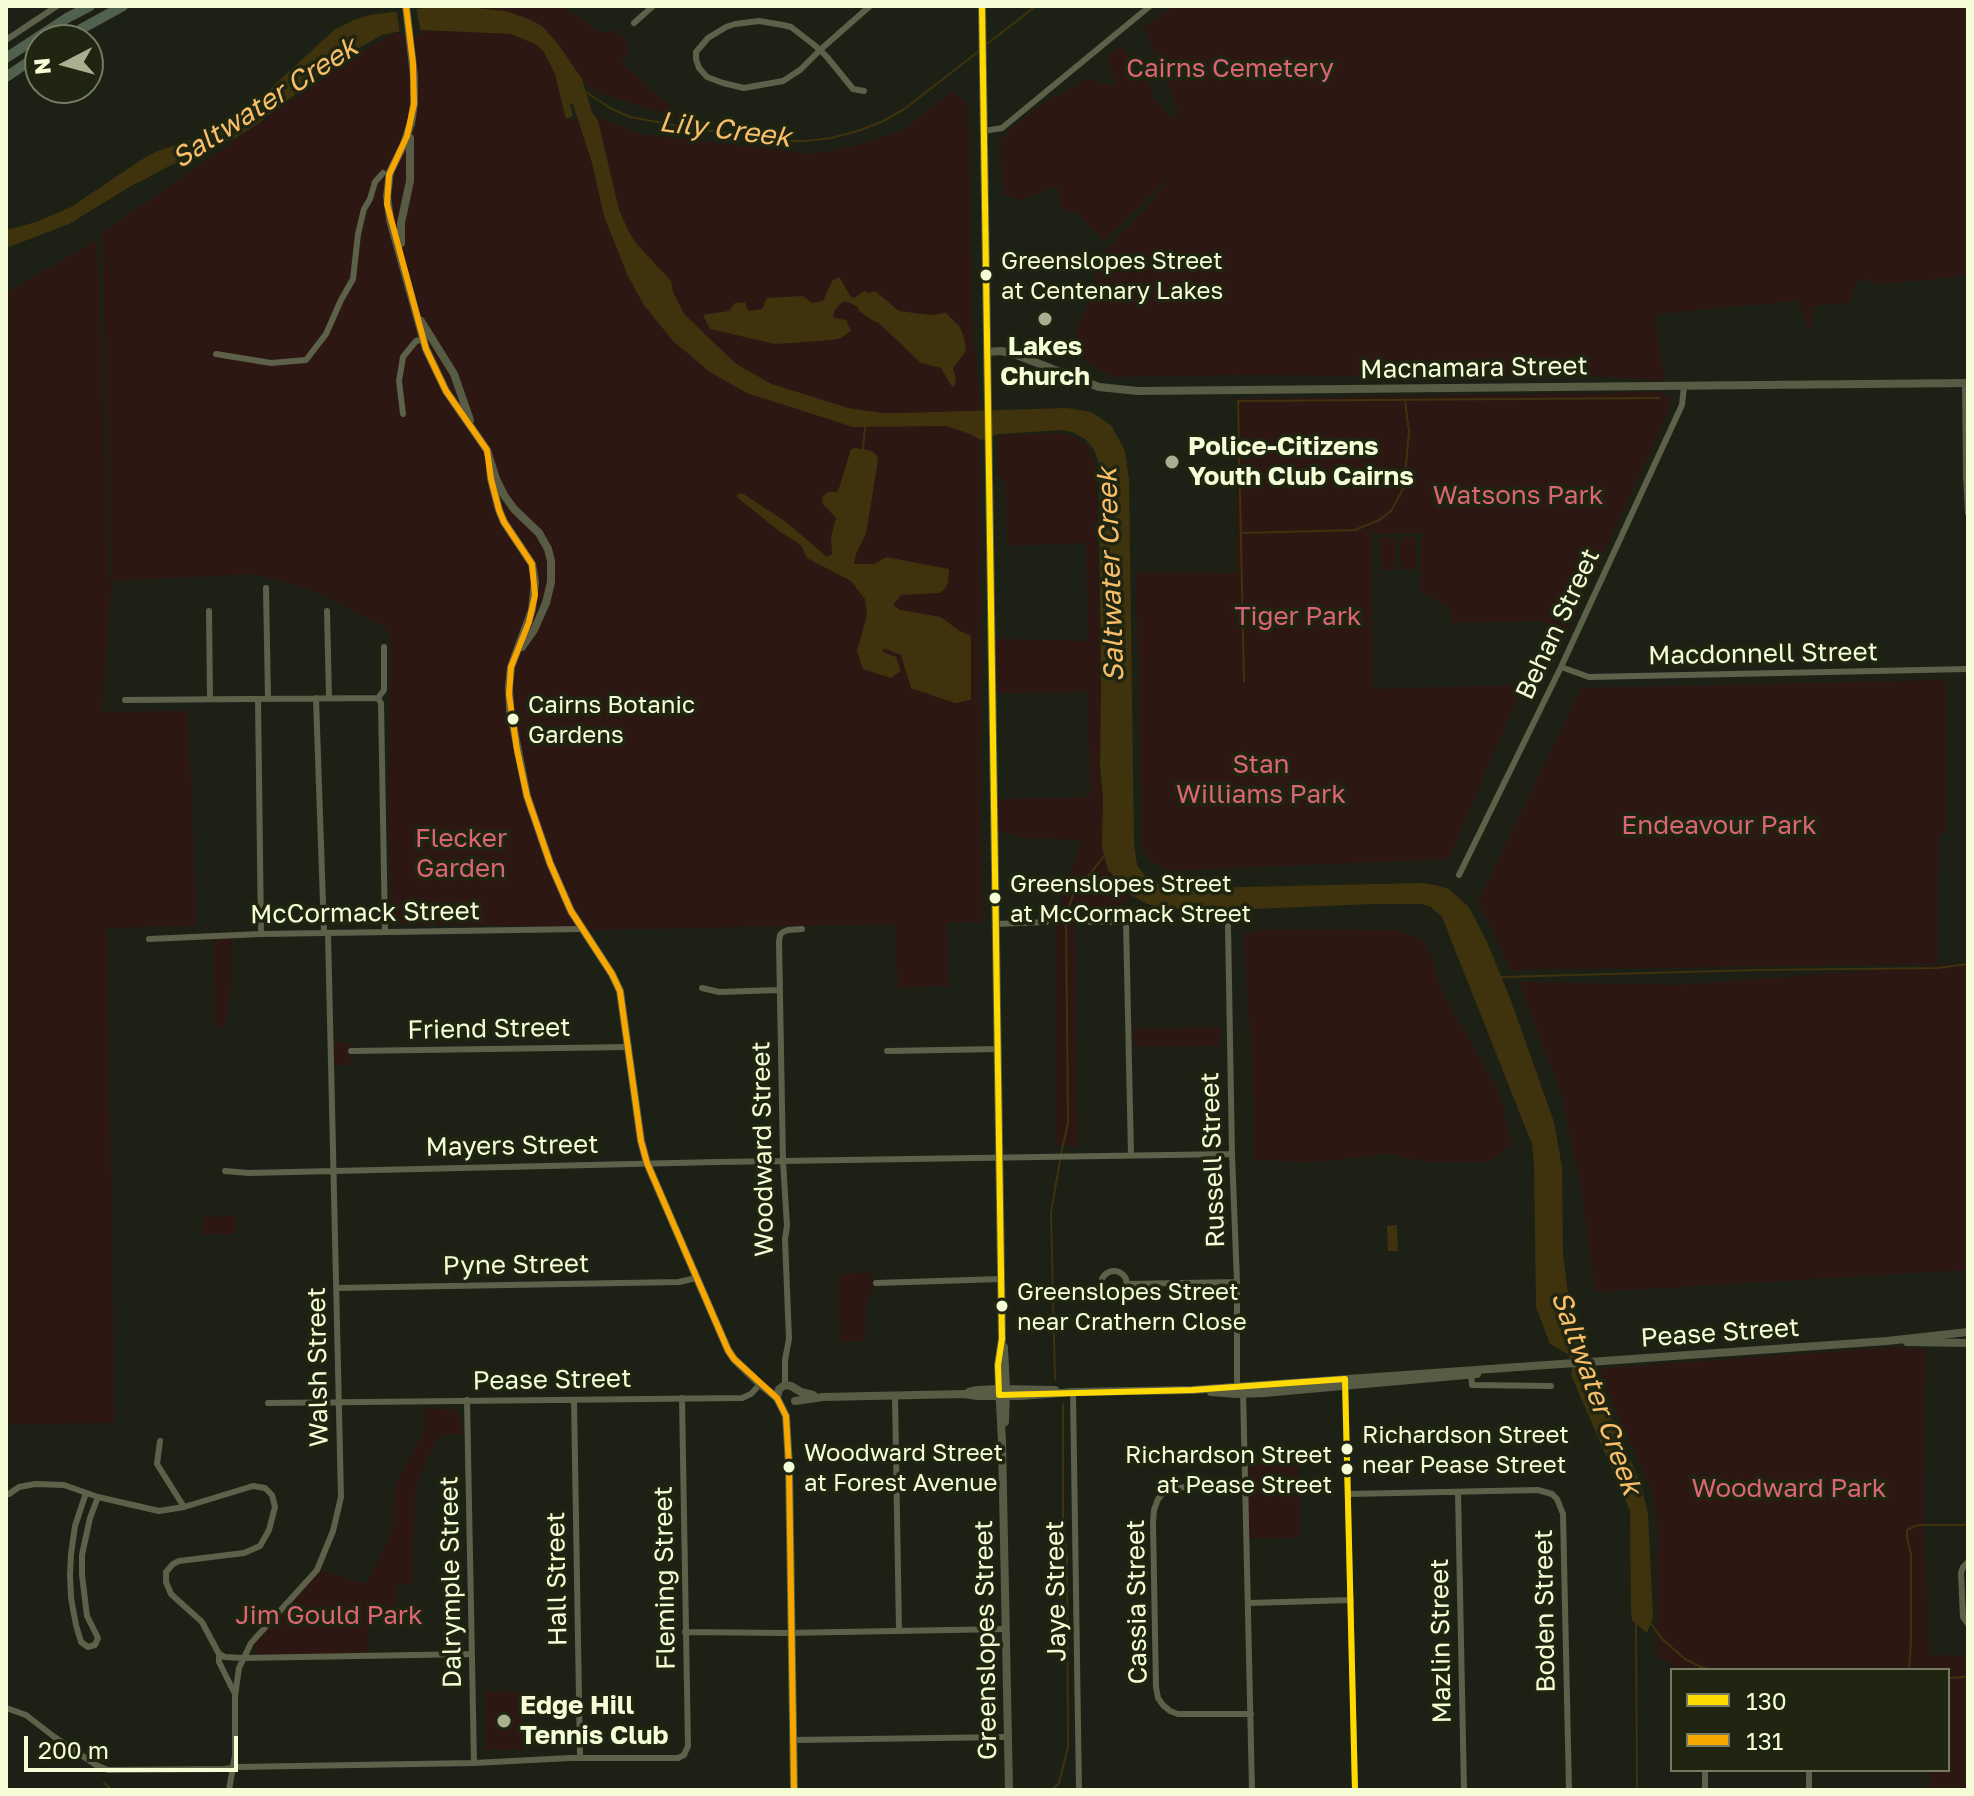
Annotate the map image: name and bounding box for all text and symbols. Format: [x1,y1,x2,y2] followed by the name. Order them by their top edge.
[24,24,104,104] north arrow
[166,30,364,176] water label: Saltwater Creek
[1126,53,1334,85] park label: Cairns Cemetery
[27,57,56,76] text: N
[657,105,793,155] water label: Lily Creek
[1001,247,1223,303] place label: Greenslopes Street at Centenary Lakes
[978,267,994,283] marker: Greenslopes Street at Centenary Lakes
[1036,310,1054,328] marker: Lakes Church
[1000,331,1090,392] place label: Lakes Church
[1360,350,1588,386] street label: Macnamara Street
[1188,431,1414,492] place label: Police-Citizens Youth Club Cairns
[1163,453,1181,471] marker: Police-Citizens Youth Club Cairns
[1090,467,1132,683] water label: Saltwater Creek
[1433,480,1603,512] park label: Watsons Park
[1509,544,1607,704] street label: Behan Street
[1234,601,1362,633] park label: Tiger Park
[1648,636,1878,672] street label: Macdonnell Street
[528,691,695,747] place label: Cairns Botanic Gardens
[505,711,521,727] marker: Cairns Botanic Gardens
[1176,749,1346,810] park label: Stan Williams Park
[1621,810,1817,842] park label: Endeavour Park
[415,823,507,884] park label: Flecker Garden
[1010,870,1251,926] place label: Greenslopes Street at McCormack Street
[987,890,1003,906] marker: Greenslopes Street at McCormack Street
[250,895,480,931] street label: McCormack Street
[407,1012,571,1046] street label: Friend Street
[746,1041,780,1257] street label: Woodward Street
[1194,1072,1232,1248] street label: Russell Street
[425,1129,599,1163] street label: Mayers Street
[442,1248,590,1282] street label: Pyne Street
[1017,1278,1247,1334] place label: Greenslopes Street near Crathern Close
[1544,1286,1648,1500] water label: Saltwater Creek
[301,1287,335,1447] street label: Walsh Street
[994,1298,1010,1314] marker: Greenslopes Street near Crathern Close
[1640,1312,1800,1354] street label: Pease Street
[472,1363,632,1397] street label: Pease Street
[1362,1421,1569,1477] place label: Richardson Street near Pease Street
[804,1439,1003,1495] place label: Woodward Street at Forest Avenue
[1125,1441,1332,1497] place label: Richardson Street at Pease Street
[1339,1441,1355,1457] marker: Richardson Street near Pease Street
[781,1459,797,1475] marker: Woodward Street at Forest Avenue
[1339,1461,1355,1477] marker: Richardson Street at Pease Street
[1692,1473,1886,1505] park label: Woodward Park
[434,1476,468,1688] street label: Dalrymple Street
[648,1486,682,1670] street label: Fleming Street
[540,1511,574,1647] street label: Hall Street
[1120,1519,1154,1685] street label: Cassia Street
[968,1520,1004,1760] street label: Greenslopes Street
[1039,1520,1073,1662] street label: Jaye Street
[1528,1529,1562,1693] street label: Boden Street
[1424,1558,1458,1724] street label: Mazlin Street
[235,1600,423,1632] park label: Jim Gould Park
[1670,1668,1950,1772] legend
[1746,1686,1787,1715] text: 130
[520,1690,668,1752] place label: Edge Hill Tennis Club
[495,1712,513,1730] marker: Edge Hill Tennis Club
[28,1720,242,1770] scale bar
[1746,1726,1783,1755] text: 131
[38,1735,109,1764] text: 200 m

